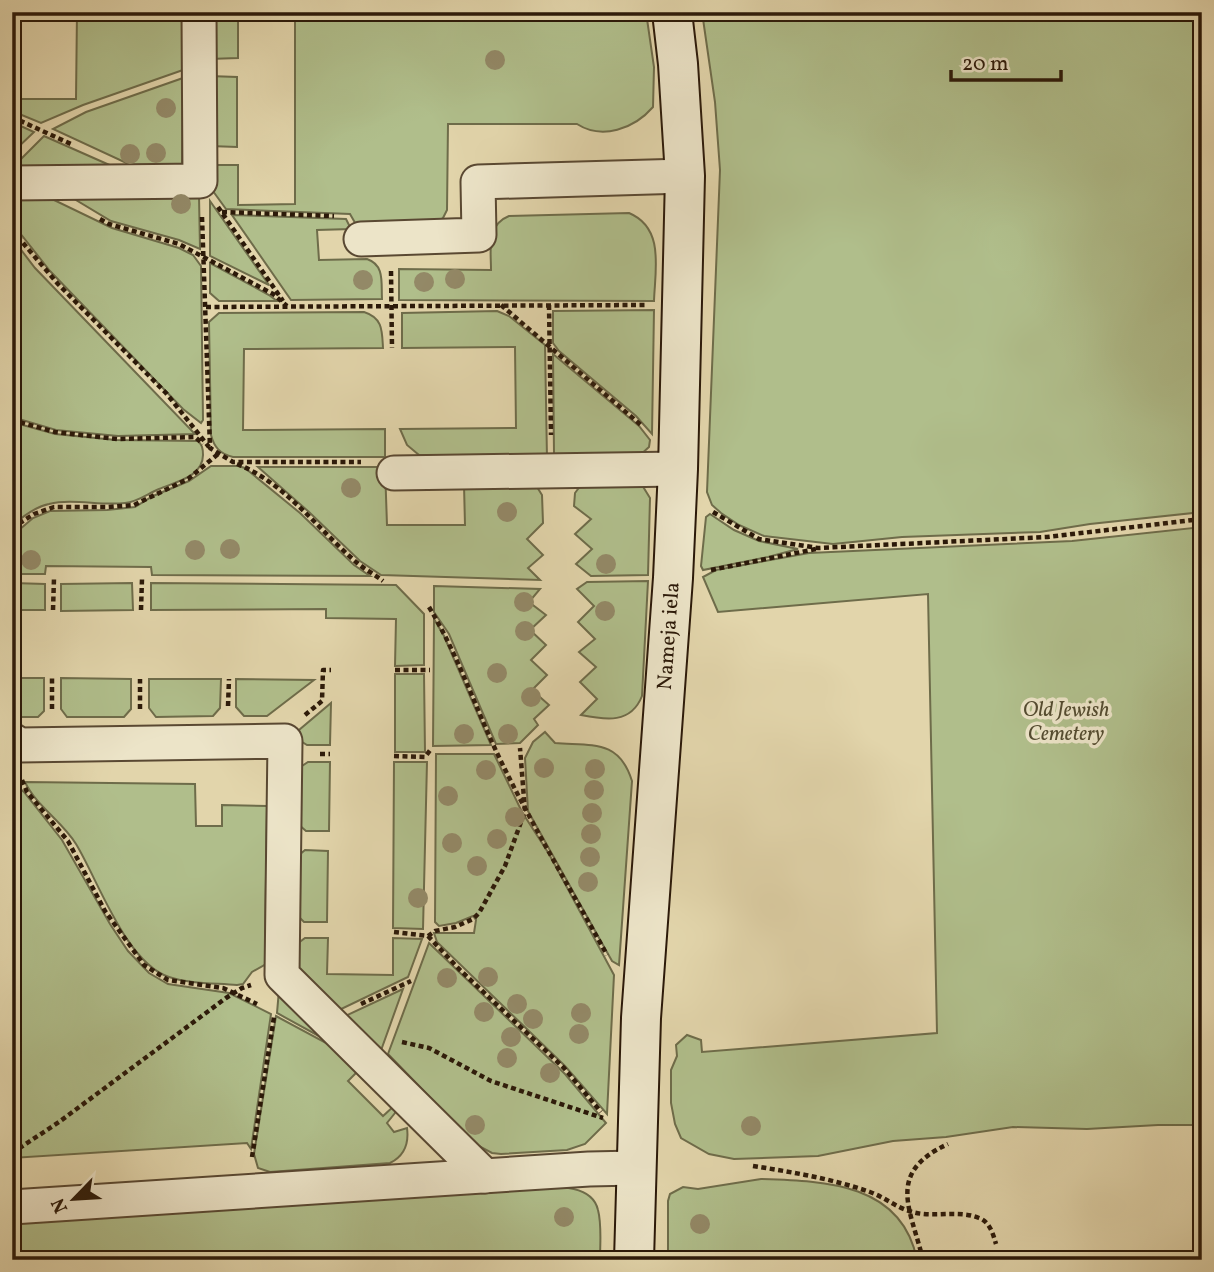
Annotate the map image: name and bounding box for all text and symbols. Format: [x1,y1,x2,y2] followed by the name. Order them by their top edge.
[951,38,1062,82] scale bar
[962,50,1008,79] text: 20 m
[650,581,687,691] street label: Nameja iela
[1023,696,1109,749] park label: Old Jewish Cemetery
[38,1164,108,1234] north arrow
[46,1193,75,1217] text: N

